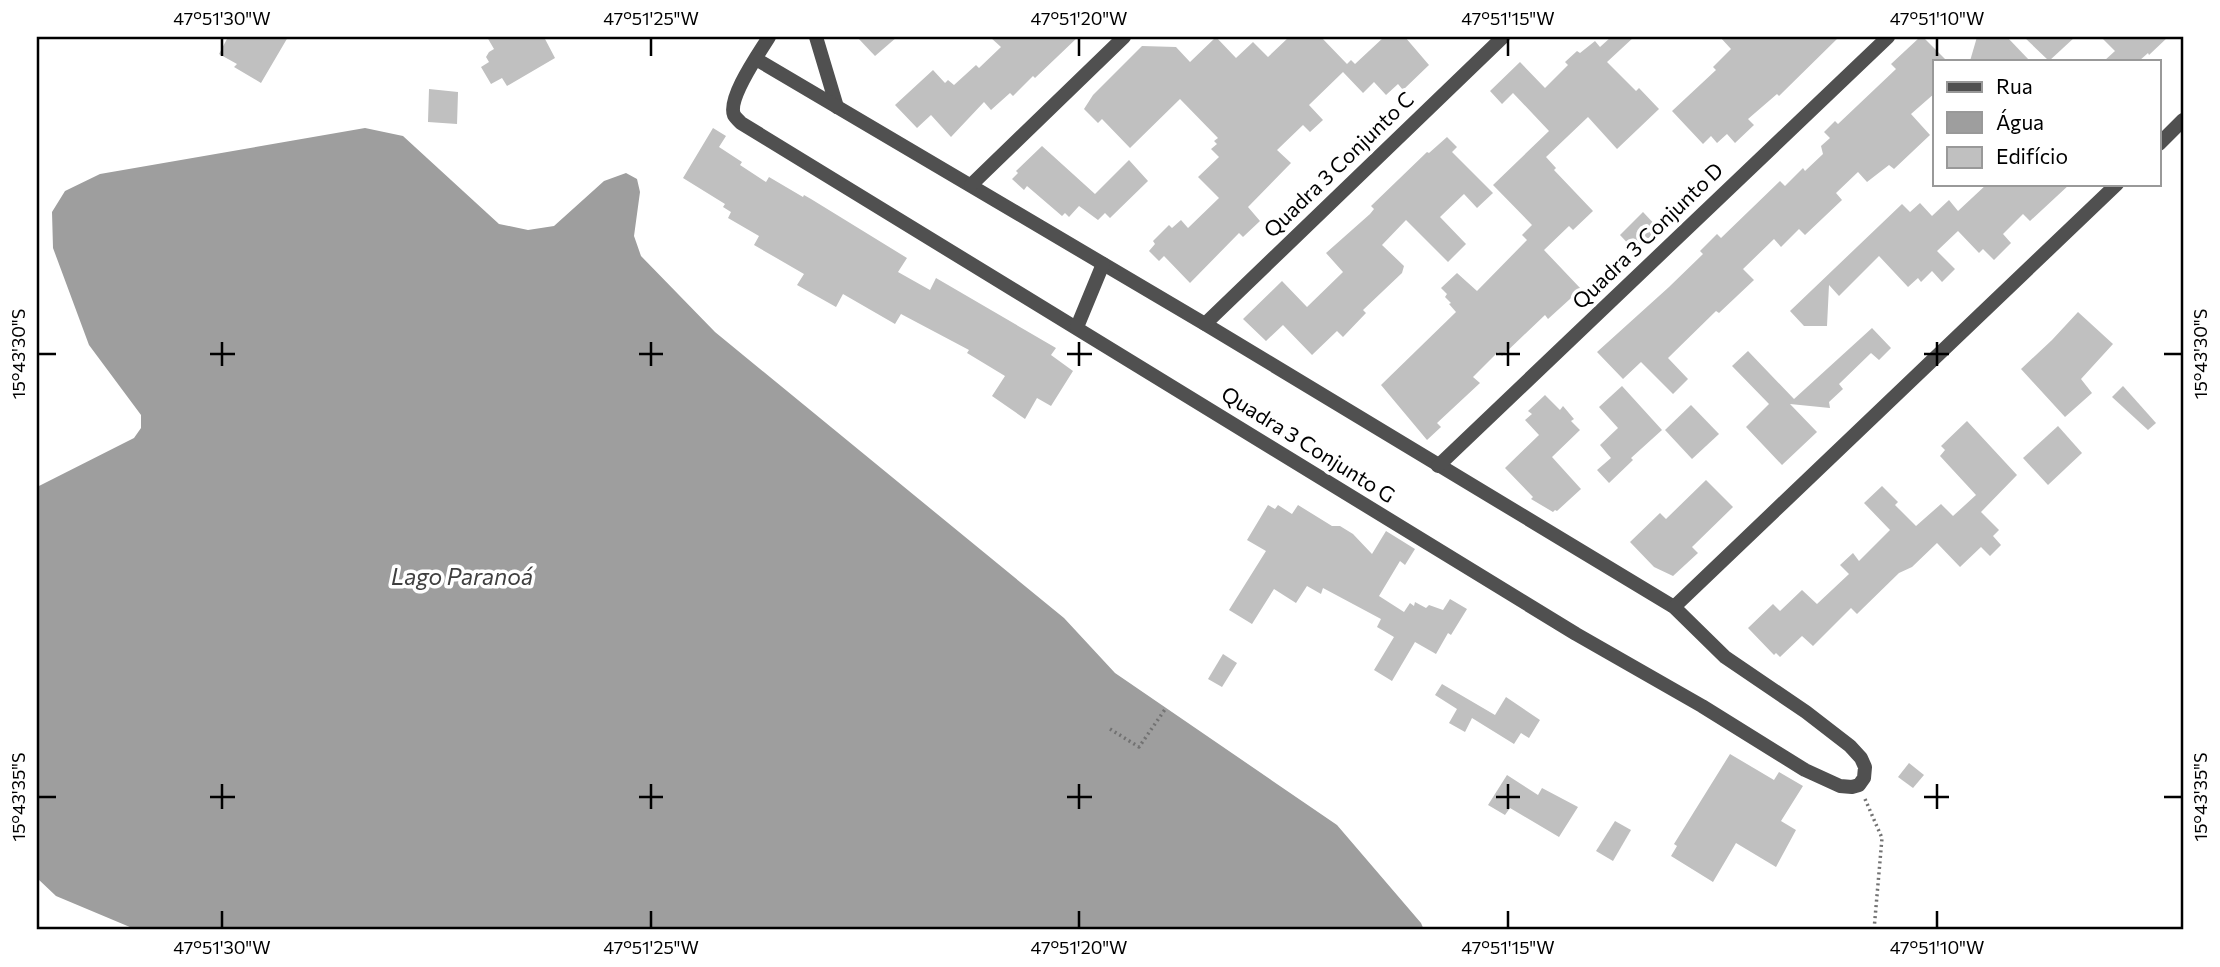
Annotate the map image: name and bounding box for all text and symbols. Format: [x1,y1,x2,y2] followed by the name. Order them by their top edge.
[173,7,271,29] text: 47°51'30"W
[603,7,699,29] text: 47°51'25"W
[1031,7,1127,29] text: 47°51'20"W
[1461,7,1555,29] text: 47°51'15"W
[1890,7,1984,29] text: 47°51'10"W
[1933,60,2160,186] legend
[1996,73,2033,98] text: Rua
[1258,86,1418,242] street label: Quadra 3 Conjunto C
[1996,109,2044,134] text: Água
[1996,143,2068,168] text: Edifício
[1566,157,1727,313] street label: Quadra 3 Conjunto D
[7,309,29,399] text: 15°43'30"S
[2189,309,2211,399] text: 15°43'30"S
[1217,380,1400,507] street label: Quadra 3 Conjunto G
[391,562,534,590] water label: Lago Paranoá
[7,752,29,842] text: 15°43'35"S
[2189,752,2211,842] text: 15°43'35"S
[173,936,271,958] text: 47°51'30"W
[603,936,699,958] text: 47°51'25"W
[1031,936,1127,958] text: 47°51'20"W
[1461,936,1555,958] text: 47°51'15"W
[1890,936,1984,958] text: 47°51'10"W

